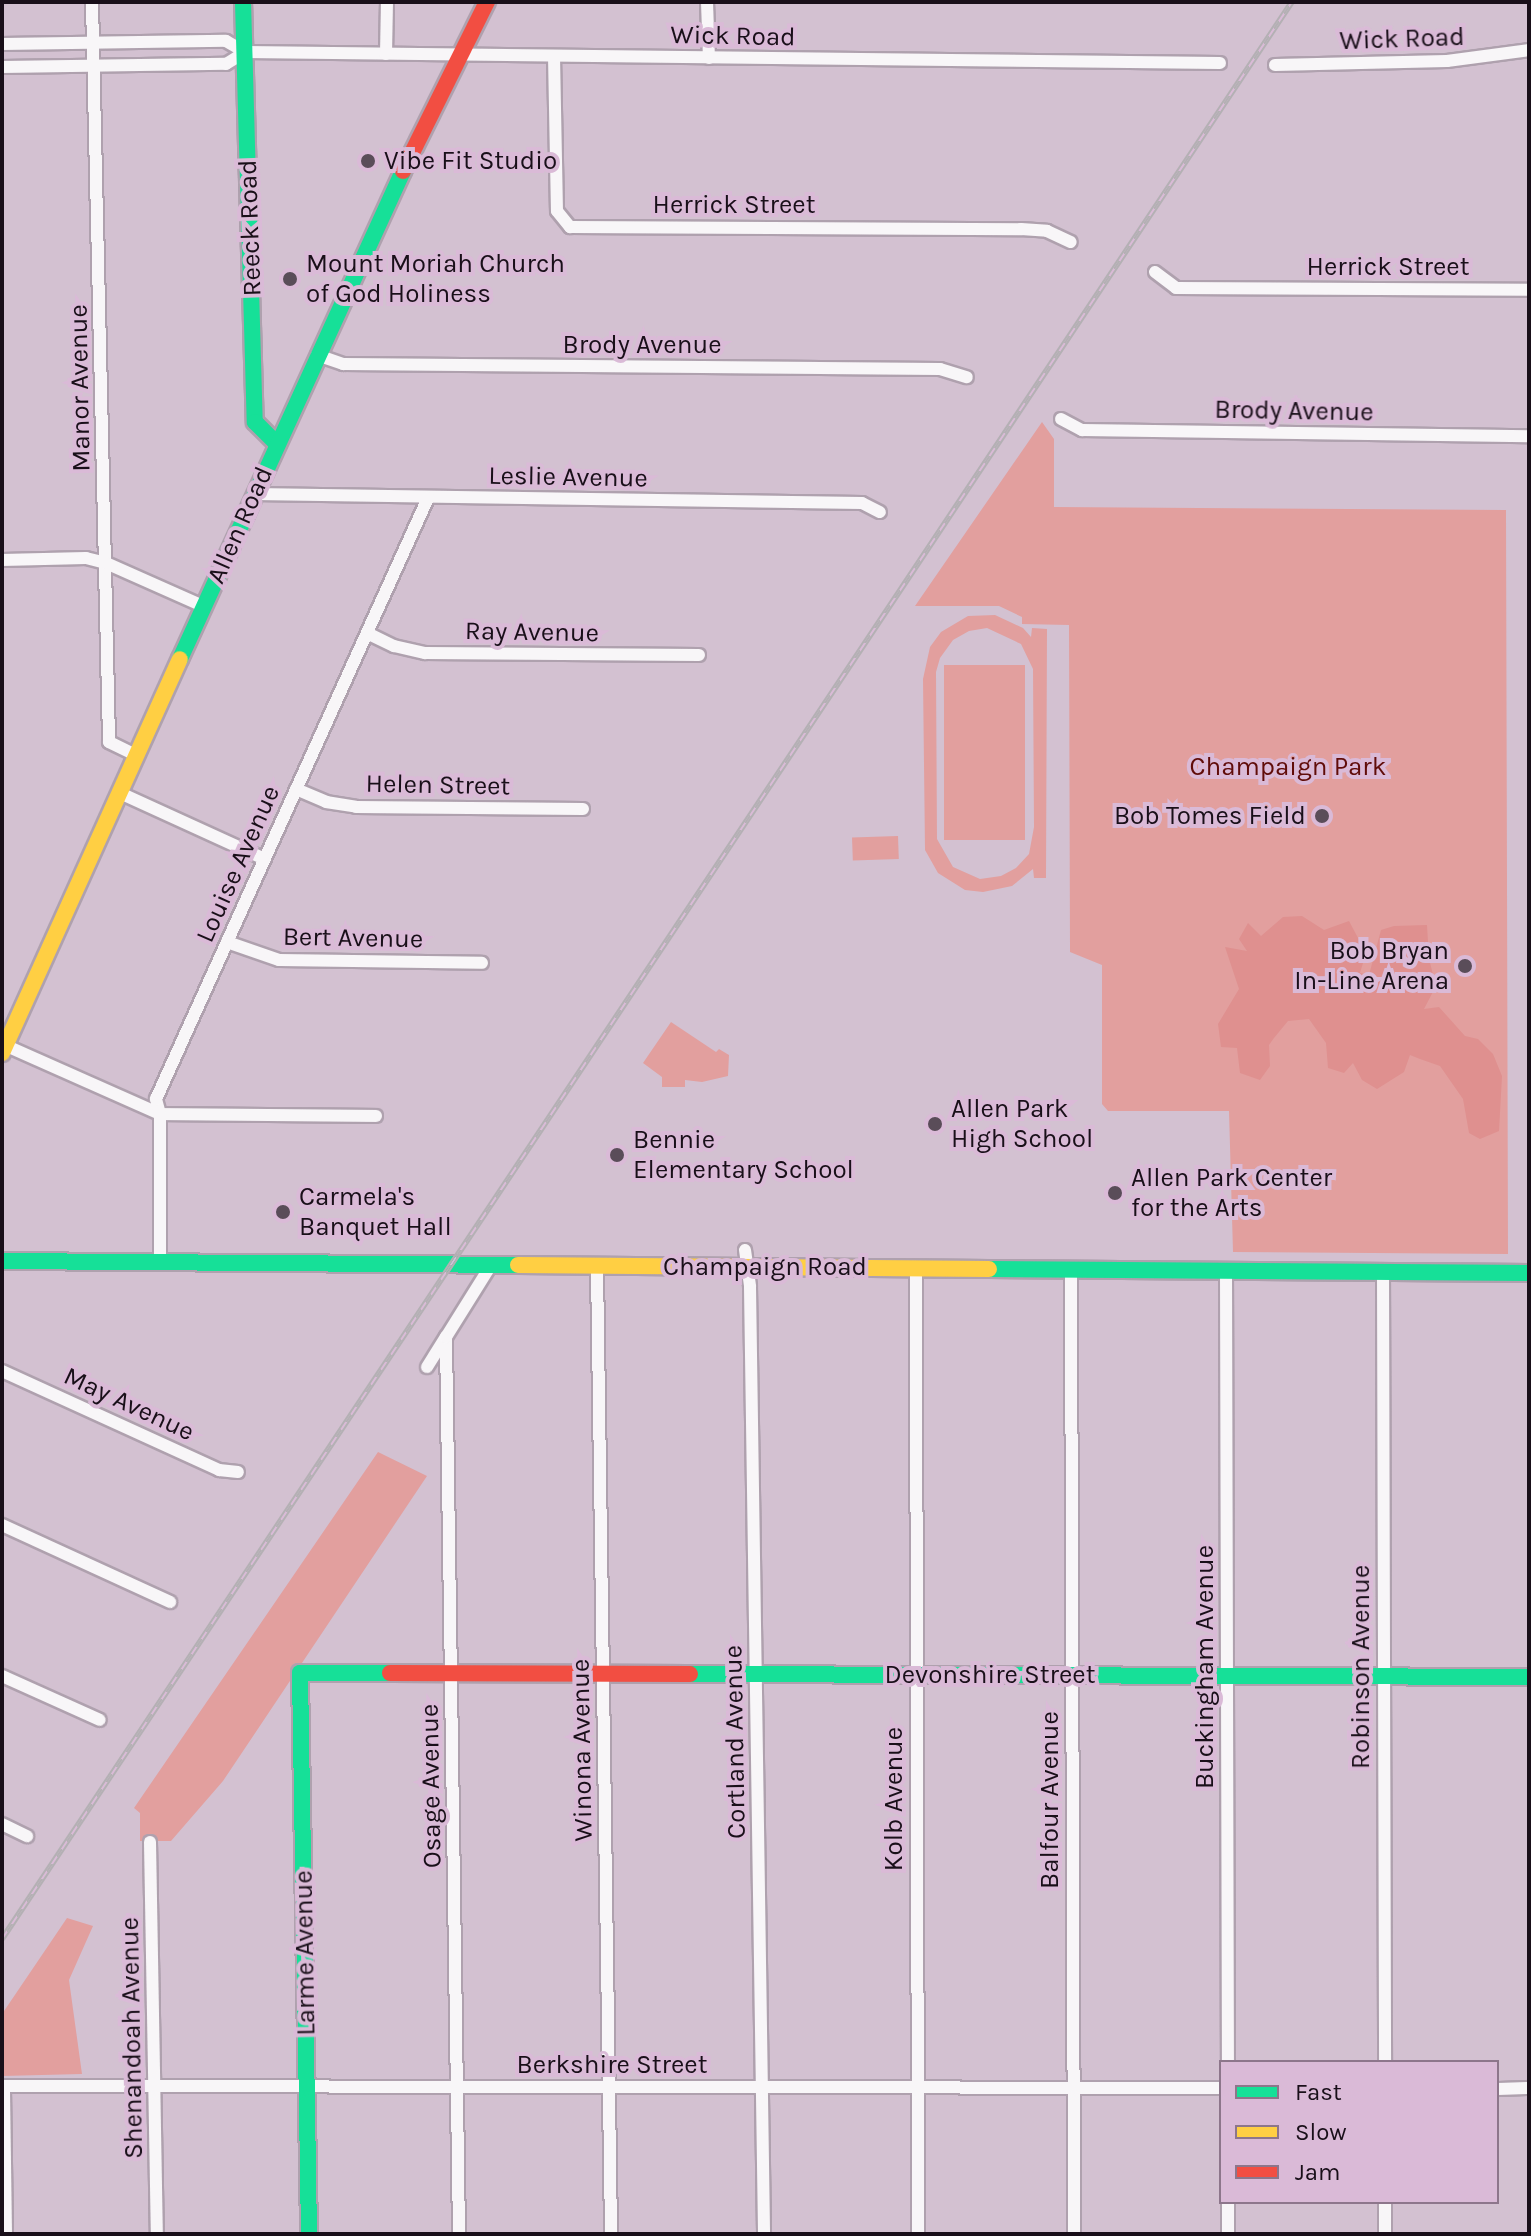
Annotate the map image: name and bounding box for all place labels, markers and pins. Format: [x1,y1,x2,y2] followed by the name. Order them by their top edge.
[384,145,557,177] place label: Vibe Fit Studio
[359,152,377,170] marker: Vibe Fit Studio
[306,248,565,310] place label: Mount Moriah Church of God Holiness
[281,270,299,288] marker: Mount Moriah Church of God Holiness
[1114,800,1306,832] place label: Bob Tomes Field
[1313,807,1331,825] marker: Bob Tomes Field
[1294,935,1449,996] place label: Bob Bryan In-Line Arena
[1456,957,1474,975] marker: Bob Bryan In-Line Arena
[951,1093,1093,1154] place label: Allen Park High School
[926,1115,944,1133] marker: Allen Park High School
[633,1124,854,1186] place label: Bennie Elementary School
[608,1146,626,1164] marker: Bennie Elementary School
[1131,1162,1332,1224] place label: Allen Park Center for the Arts
[299,1181,452,1242] place label: Carmela's Banquet Hall
[1106,1184,1124,1202] marker: Allen Park Center for the Arts
[274,1203,292,1221] marker: Carmela's Banquet Hall

